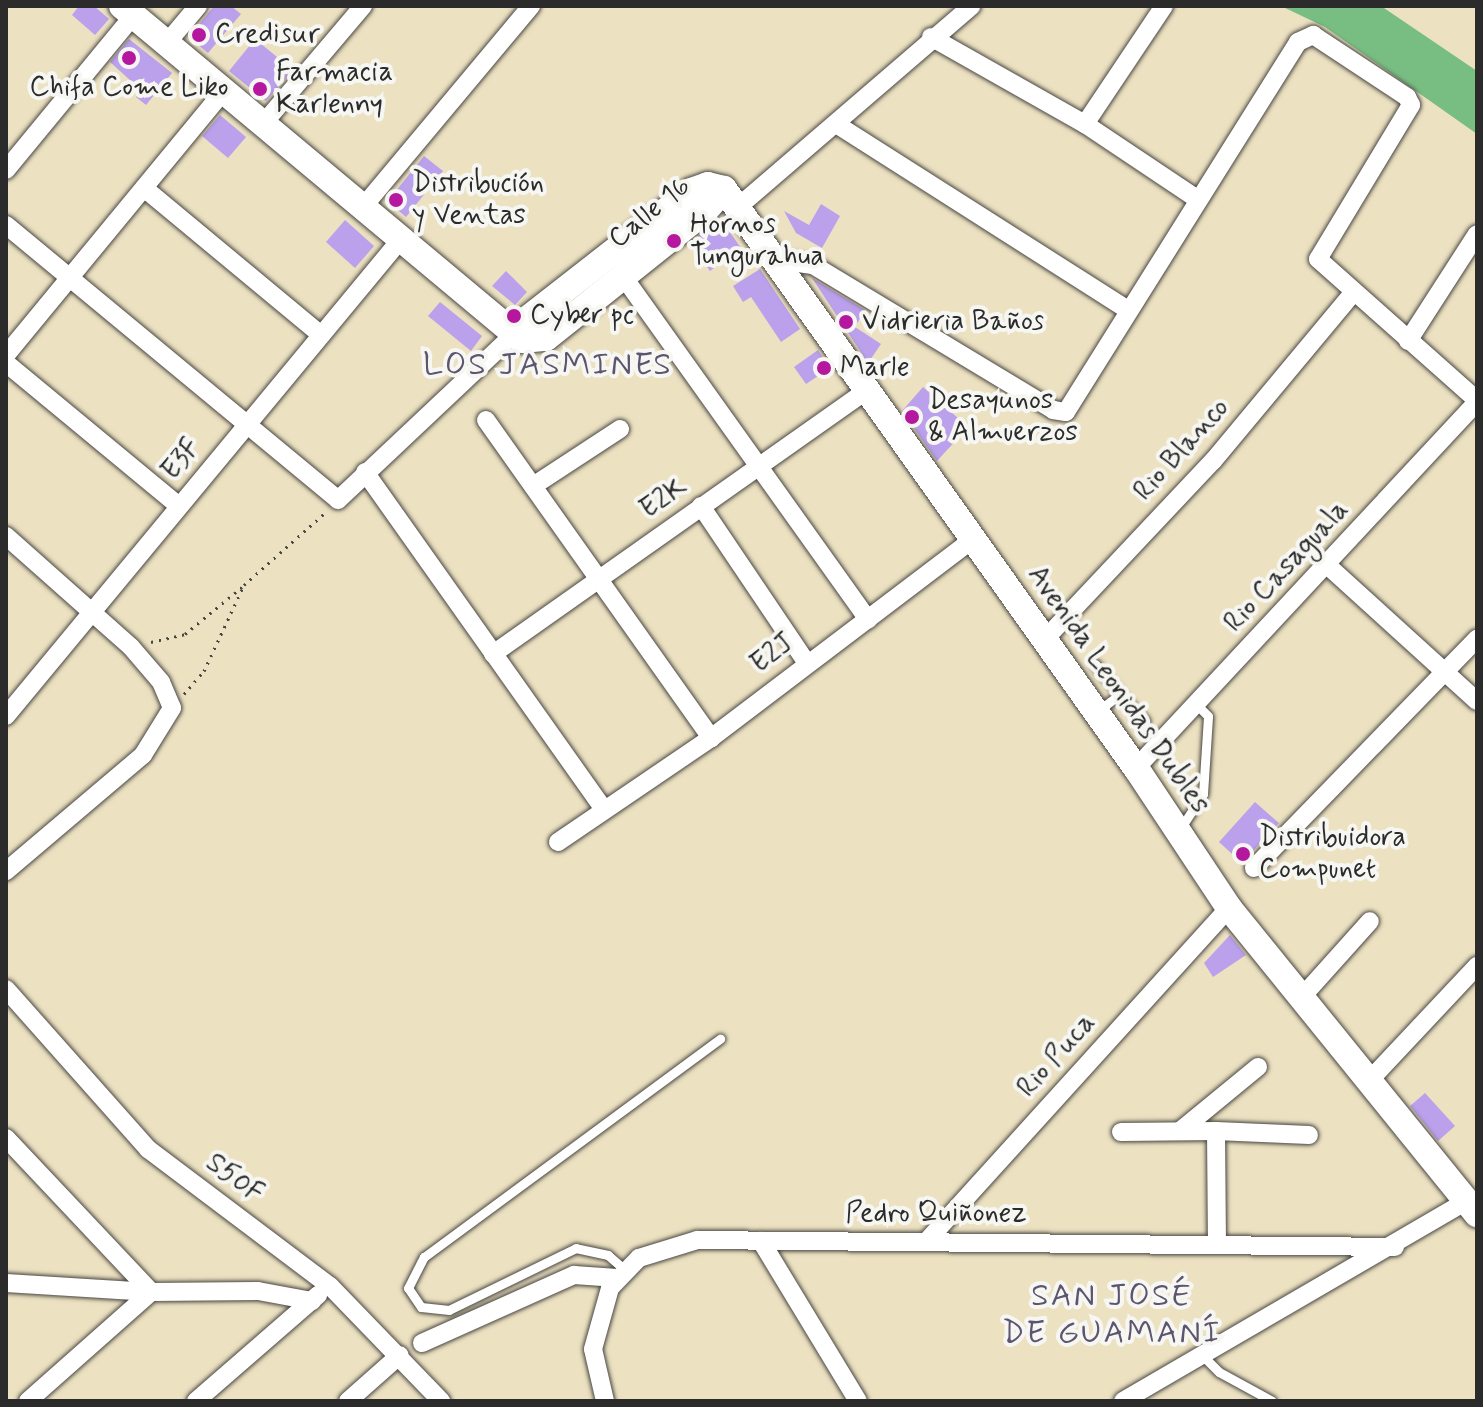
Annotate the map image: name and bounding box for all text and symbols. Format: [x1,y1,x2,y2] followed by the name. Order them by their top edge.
[215,18,320,52] place label: Credisur
[190,26,208,44] marker: Credisur
[120,49,138,67] marker: Chifa Come Liko
[276,56,393,122] place label: Farmacia Karlenny
[28,71,230,105] place label: Chifa Come Liko
[251,80,269,98] marker: Farmacia Karlenny
[412,167,544,233] place label: Distribución y Ventas
[602,170,698,256] street label: Calle 16
[387,191,405,209] marker: Distribución y Ventas
[690,208,824,274] place label: Hornos Tungurahua
[665,232,683,250] marker: Hornos Tungurahua
[530,299,635,333] place label: Cyber pc
[862,305,1042,339] place label: Vidrieria Baños
[505,307,523,325] marker: Cyber pc
[837,313,855,331] marker: Vidrieria Baños
[425,346,671,384] district label: LOS JASMINES
[840,351,910,385] place label: Marle
[815,359,833,377] marker: Marle
[928,384,1078,450] place label: Desayunos & Almuerzos
[1128,393,1236,507] street label: Rio Blanco
[903,408,921,426] marker: Desayunos & Almuerzos
[155,432,209,488] street label: E3F
[634,471,694,527] street label: E2K
[1218,494,1356,640] street label: Rio Casaguala
[1019,559,1217,821] street label: Avenida Leonidas Dubles
[744,626,802,682] street label: E2J
[1259,821,1406,887] place label: Distribuidora Compunet
[1234,845,1252,863] marker: Distribuidora Compunet
[1012,1009,1102,1103] street label: Rio Puca
[199,1147,269,1211] street label: S50F
[845,1197,1027,1231] street label: Pedro Quiñonez
[1002,1278,1222,1353] district label: SAN JOSÉ DE GUAMANÍ

